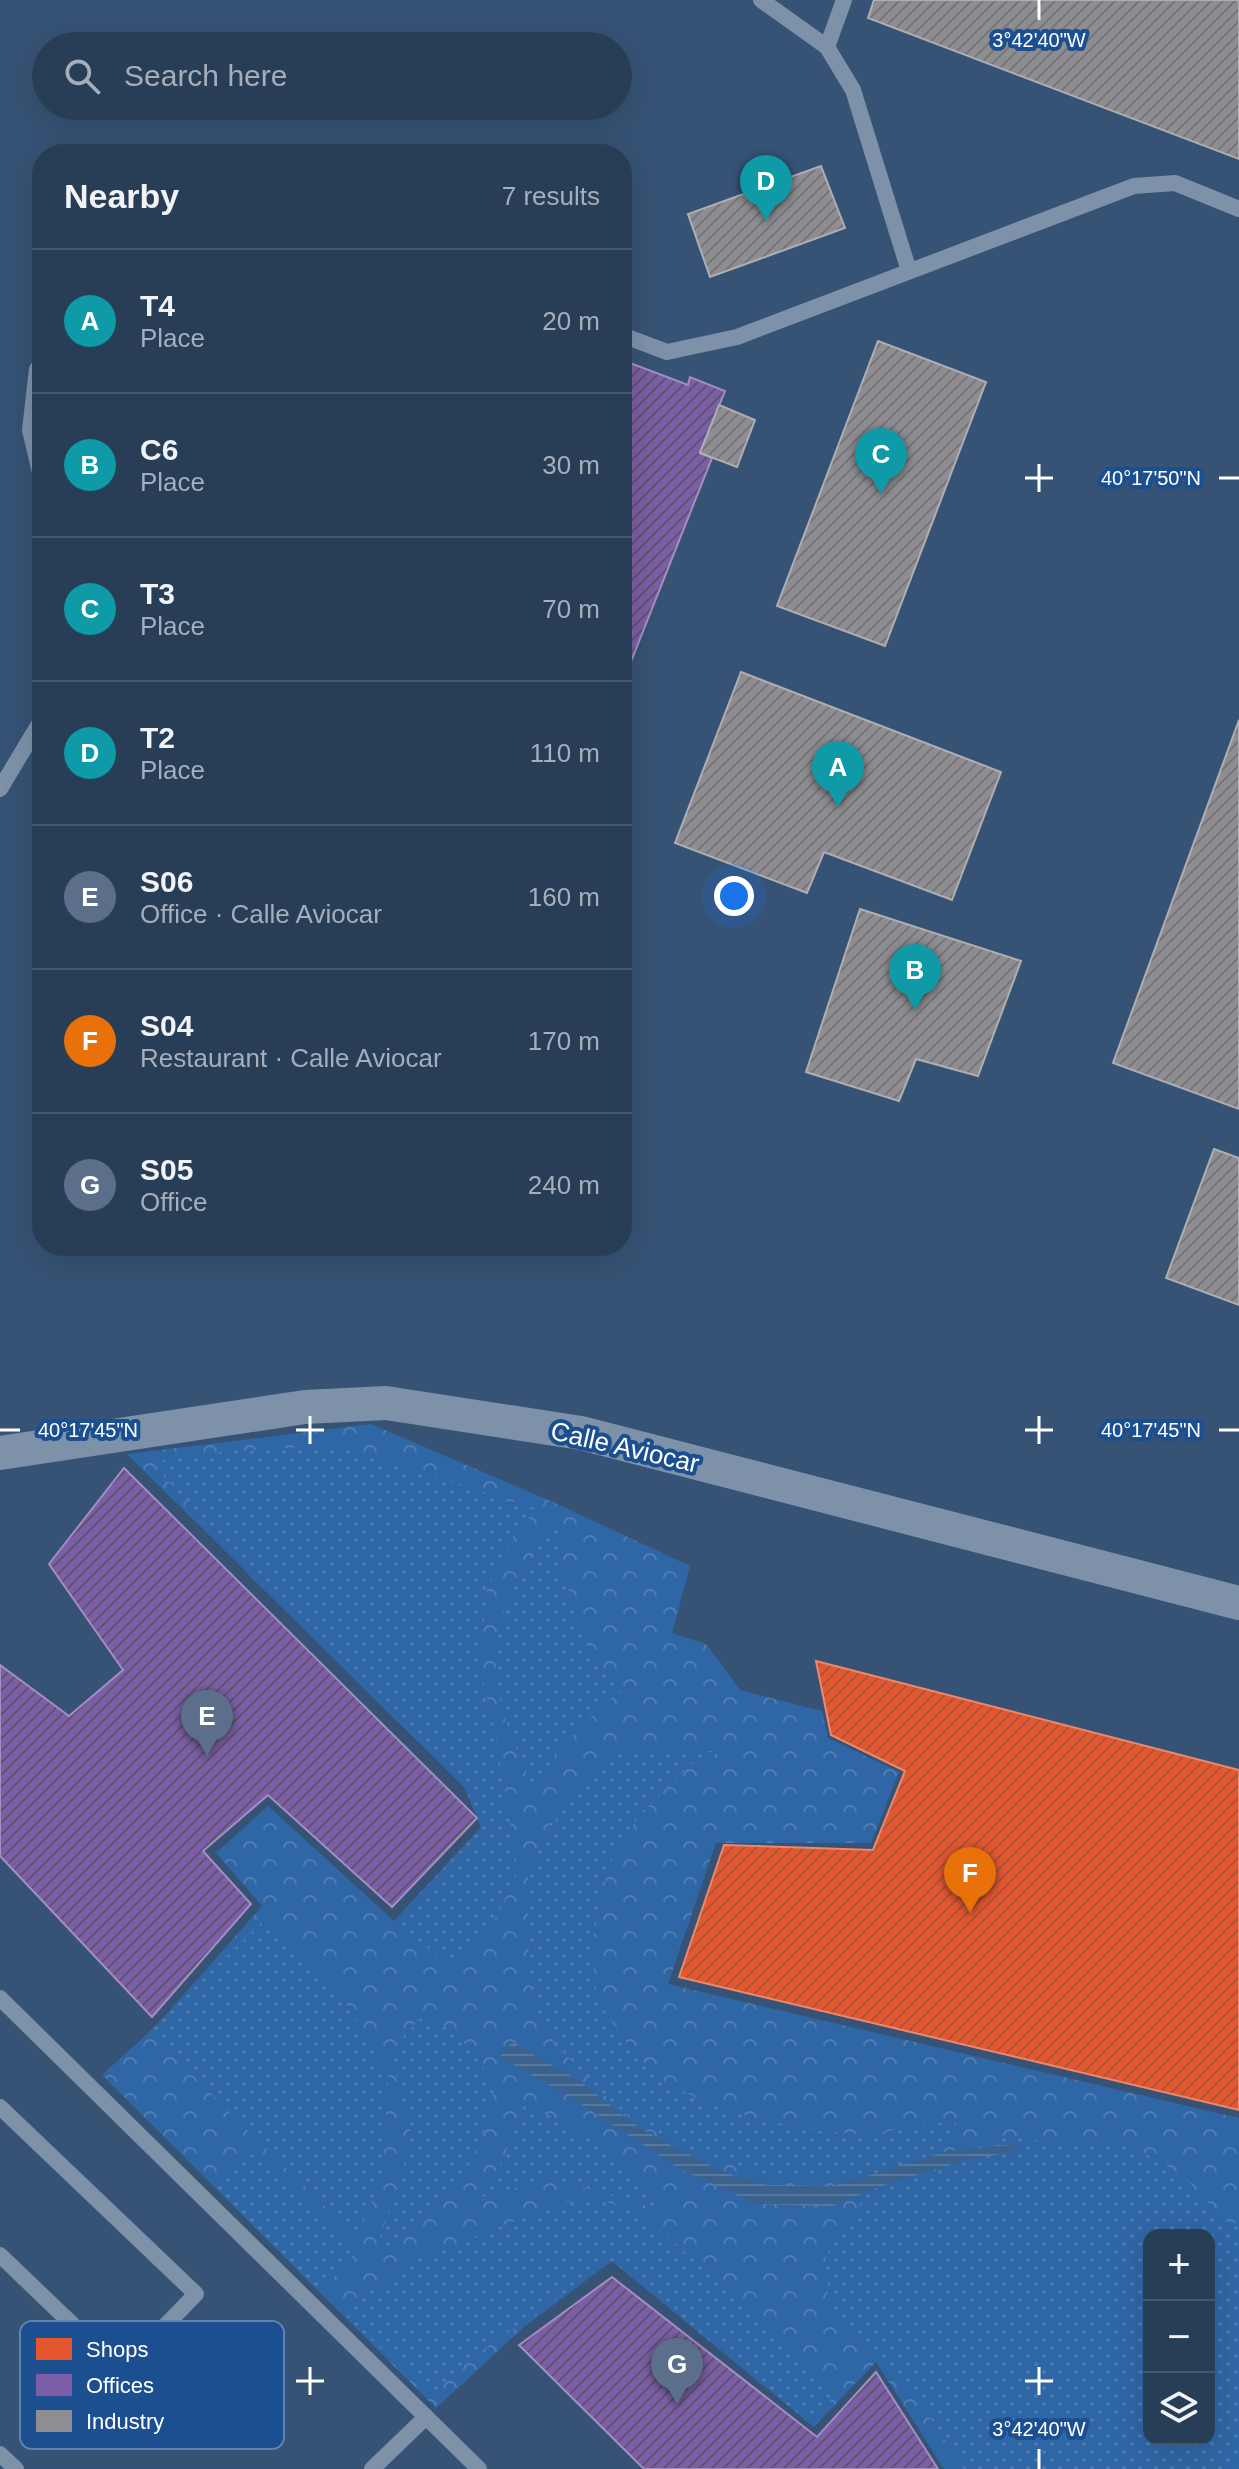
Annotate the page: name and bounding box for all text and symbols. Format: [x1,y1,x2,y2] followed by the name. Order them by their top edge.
[992,29,1086,51] text: 3°42'40"W
[32,32,632,120] search box
[60,54,104,98] icon: search
[124,59,287,92] text: Search here
[740,155,792,221] pin: D
[64,177,179,215] text: Nearby
[502,181,600,211] text: 7 results
[140,289,175,322] text: T4
[81,306,99,336] text: A
[542,306,600,336] text: 20 m
[140,323,205,353] text: Place
[855,428,907,494] pin: C
[140,433,178,466] text: C6
[81,450,99,480] text: B
[542,450,600,480] text: 30 m
[140,467,205,497] text: Place
[1101,467,1201,489] text: 40°17'50"N
[140,577,175,610] text: T3
[81,594,99,624] text: C
[542,594,600,624] text: 70 m
[140,611,205,641] text: Place
[140,721,175,754] text: T2
[81,738,99,768] text: D
[530,738,600,768] text: 110 m
[812,741,864,807] pin: A
[140,755,205,785] text: Place
[140,865,193,898] text: S06
[714,876,754,916] your location
[81,882,99,912] text: E
[528,882,600,912] text: 160 m
[140,899,382,929] text: Office · Calle Aviocar
[889,944,941,1010] pin: B
[140,1009,193,1042] text: S04
[82,1026,98,1056] text: F
[528,1026,600,1056] text: 170 m
[140,1043,442,1073] text: Restaurant · Calle Aviocar
[140,1153,193,1186] text: S05
[80,1170,100,1200] text: G
[528,1170,600,1200] text: 240 m
[140,1187,207,1217] text: Office
[548,1415,702,1479] street label: Calle Aviocar
[38,1419,138,1441] text: 40°17'45"N
[1101,1419,1201,1441] text: 40°17'45"N
[181,1690,233,1756] pin: E
[944,1847,996,1913] pin: F
[1143,2229,1215,2445] map controls
[1143,2229,1215,2301] button: +
[1143,2301,1215,2373] button: −
[20,2321,284,2449] legend
[86,2337,148,2362] text: Shops
[651,2338,703,2404] pin: G
[86,2373,154,2398] text: Offices
[1143,2373,1215,2445] button: layers
[86,2409,164,2434] text: Industry
[992,2418,1086,2440] text: 3°42'40"W

